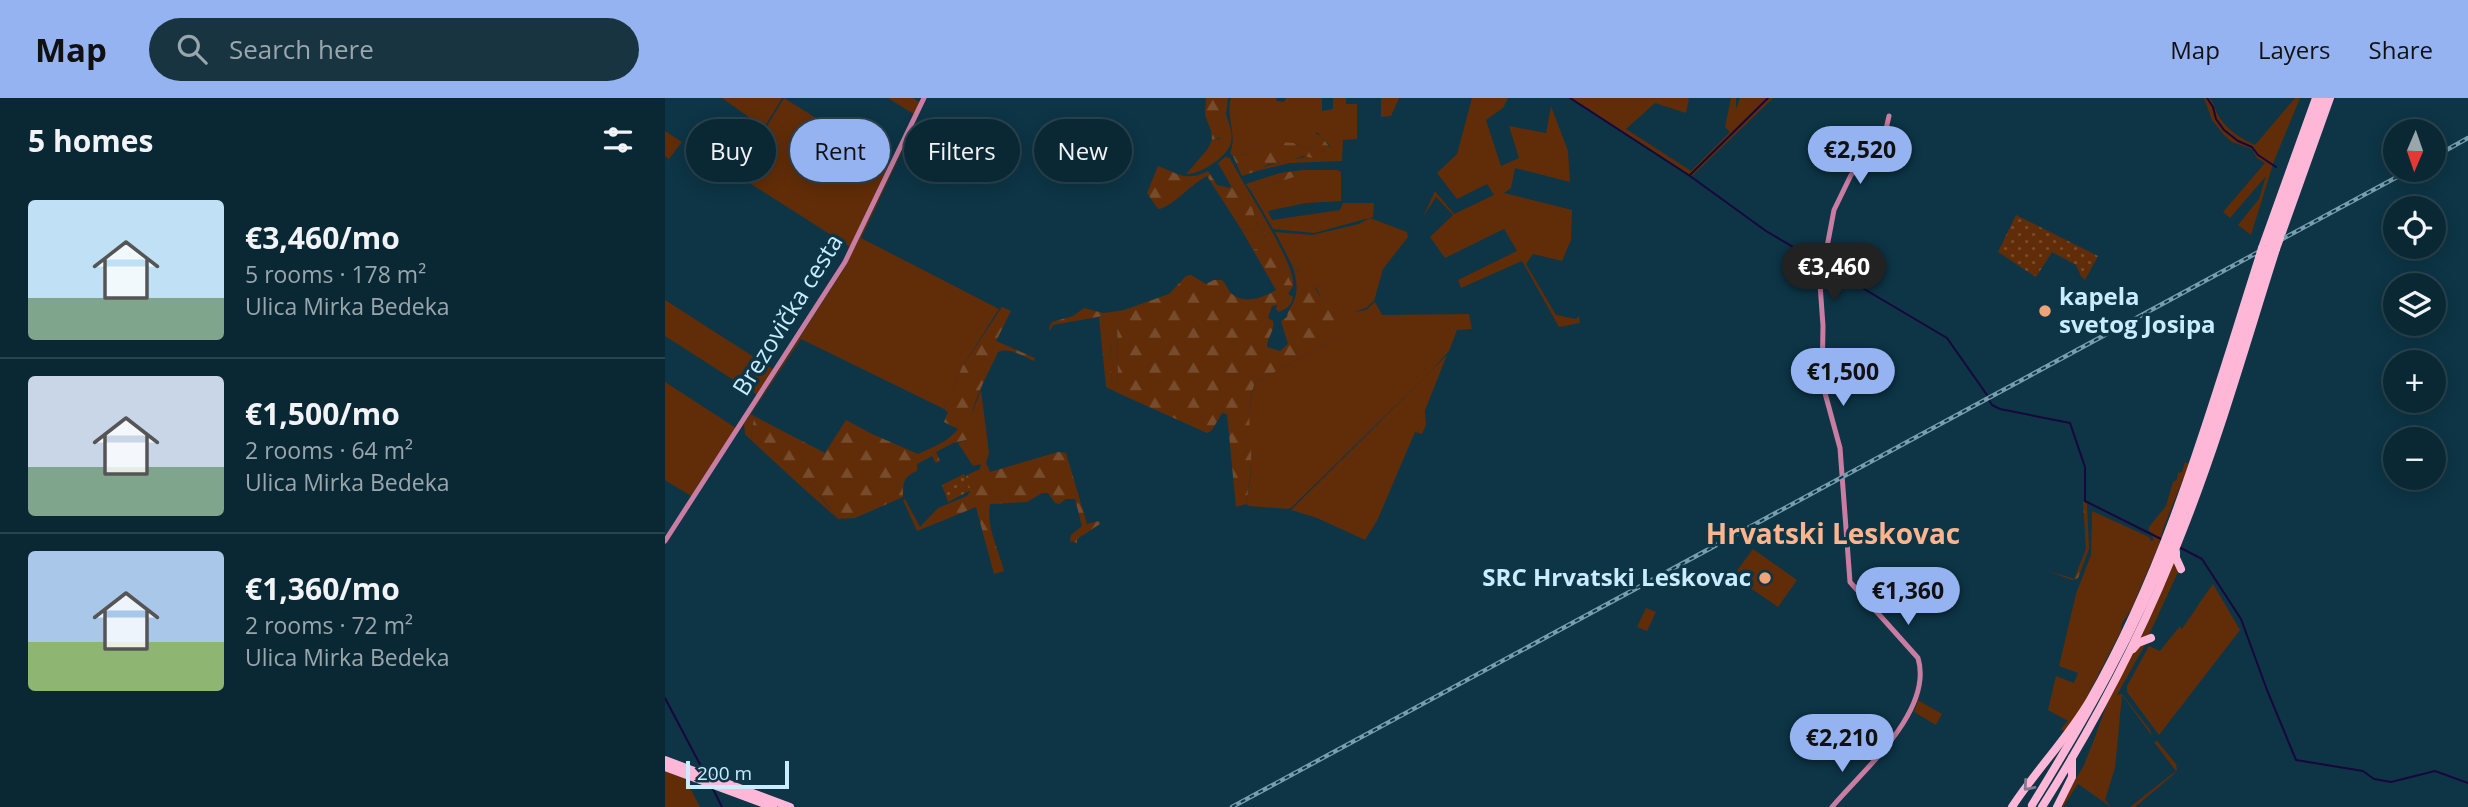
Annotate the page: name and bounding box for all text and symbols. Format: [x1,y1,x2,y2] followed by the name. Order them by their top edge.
[149,18,639,81] search box
[35,27,107,72] text: Map
[173,30,211,68] icon: search
[229,31,374,67] text: Search here
[2170,33,2220,66] text: Map
[2258,33,2331,66] text: Layers
[2369,33,2433,66] text: Share
[686,119,776,182] chip: Buy
[790,119,890,182] chip: Rent
[904,119,1020,182] chip: Filters
[1034,119,1132,182] chip: New
[2383,119,2447,182] north arrow
[2383,119,2446,490] map controls
[28,120,153,161] text: 5 homes
[599,121,637,159] icon: filters
[1803,126,1917,186] pin: €2,520
[1824,133,1896,165] text: €2,520
[2383,196,2446,259] button: locate
[245,217,400,258] text: €3,460/mo
[724,227,850,401] street label: Brezovička cesta
[84,228,168,312] icon: home
[1777,244,1891,303] pin: €3,460
[1798,250,1870,282] text: €3,460
[245,258,426,290] text: 5 rooms · 178 m²
[2383,273,2446,336] button: layers
[2059,279,2216,340] place label: kapela svetog Josipa
[245,290,450,322] text: Ulica Mirka Bedeka
[2037,303,2053,319] marker: kapela svetog Josipa
[1786,348,1900,408] pin: €1,500
[2383,350,2446,413] button: +
[1807,355,1879,387] text: €1,500
[245,393,400,434] text: €1,500/mo
[84,404,168,488] icon: home
[2383,427,2446,490] button: −
[245,434,413,466] text: 2 rooms · 64 m²
[245,466,450,498] text: Ulica Mirka Bedeka
[1706,514,1960,552] district label: Hrvatski Leskovac
[1482,560,1751,593] place label: SRC Hrvatski Leskovac
[245,568,400,609] text: €1,360/mo
[1851,568,1965,627] pin: €1,360
[1757,570,1773,586] marker: SRC Hrvatski Leskovac
[1872,574,1944,606] text: €1,360
[84,579,168,663] icon: home
[245,609,413,641] text: 2 rooms · 72 m²
[245,641,450,673] text: Ulica Mirka Bedeka
[1785,714,1899,774] pin: €2,210
[1806,721,1878,753] text: €2,210
[686,758,789,790] scale bar
[697,760,752,786] text: 200 m
[2024,777,2036,790] one-way arrow

